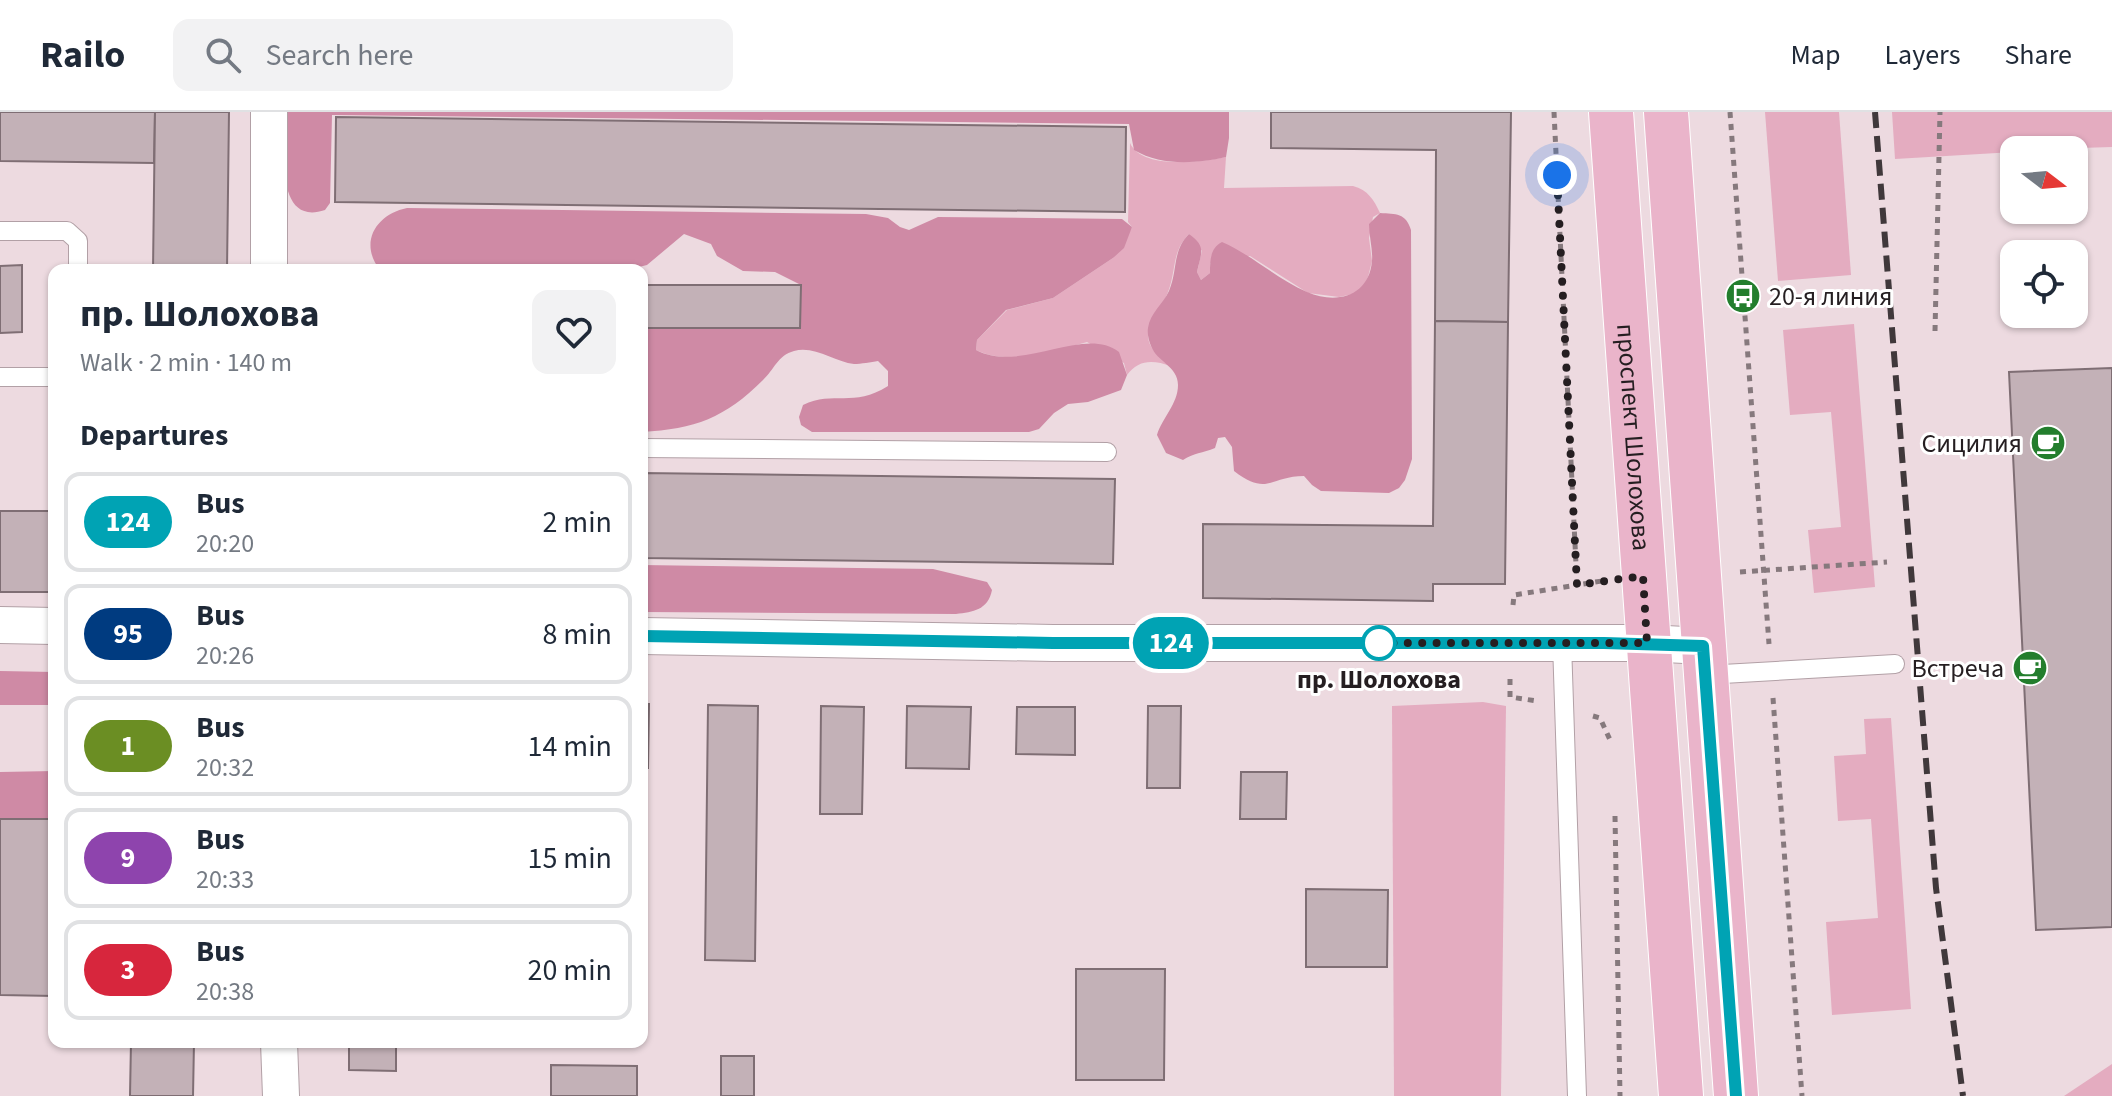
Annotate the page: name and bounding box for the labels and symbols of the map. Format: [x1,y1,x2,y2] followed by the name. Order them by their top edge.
[2000,136,2088,224] north arrow
[1537,155,1577,195] your location
[1724,277,1762,315] bus stop icon: 20-я линия
[1769,278,1892,315] place label: 20-я линия
[1607,322,1660,552] street label: проспект Шолохова
[2029,424,2067,462] cafe icon: Сицилия
[1921,425,2022,462] place label: Сицилия
[1125,617,1217,669] line badge: 124
[1362,626,1396,660] marker: пр. Шолохова
[2011,649,2049,687] cafe icon: Встреча
[1911,650,2004,687] place label: Встреча
[1297,661,1461,698] place label: пр. Шолохова

